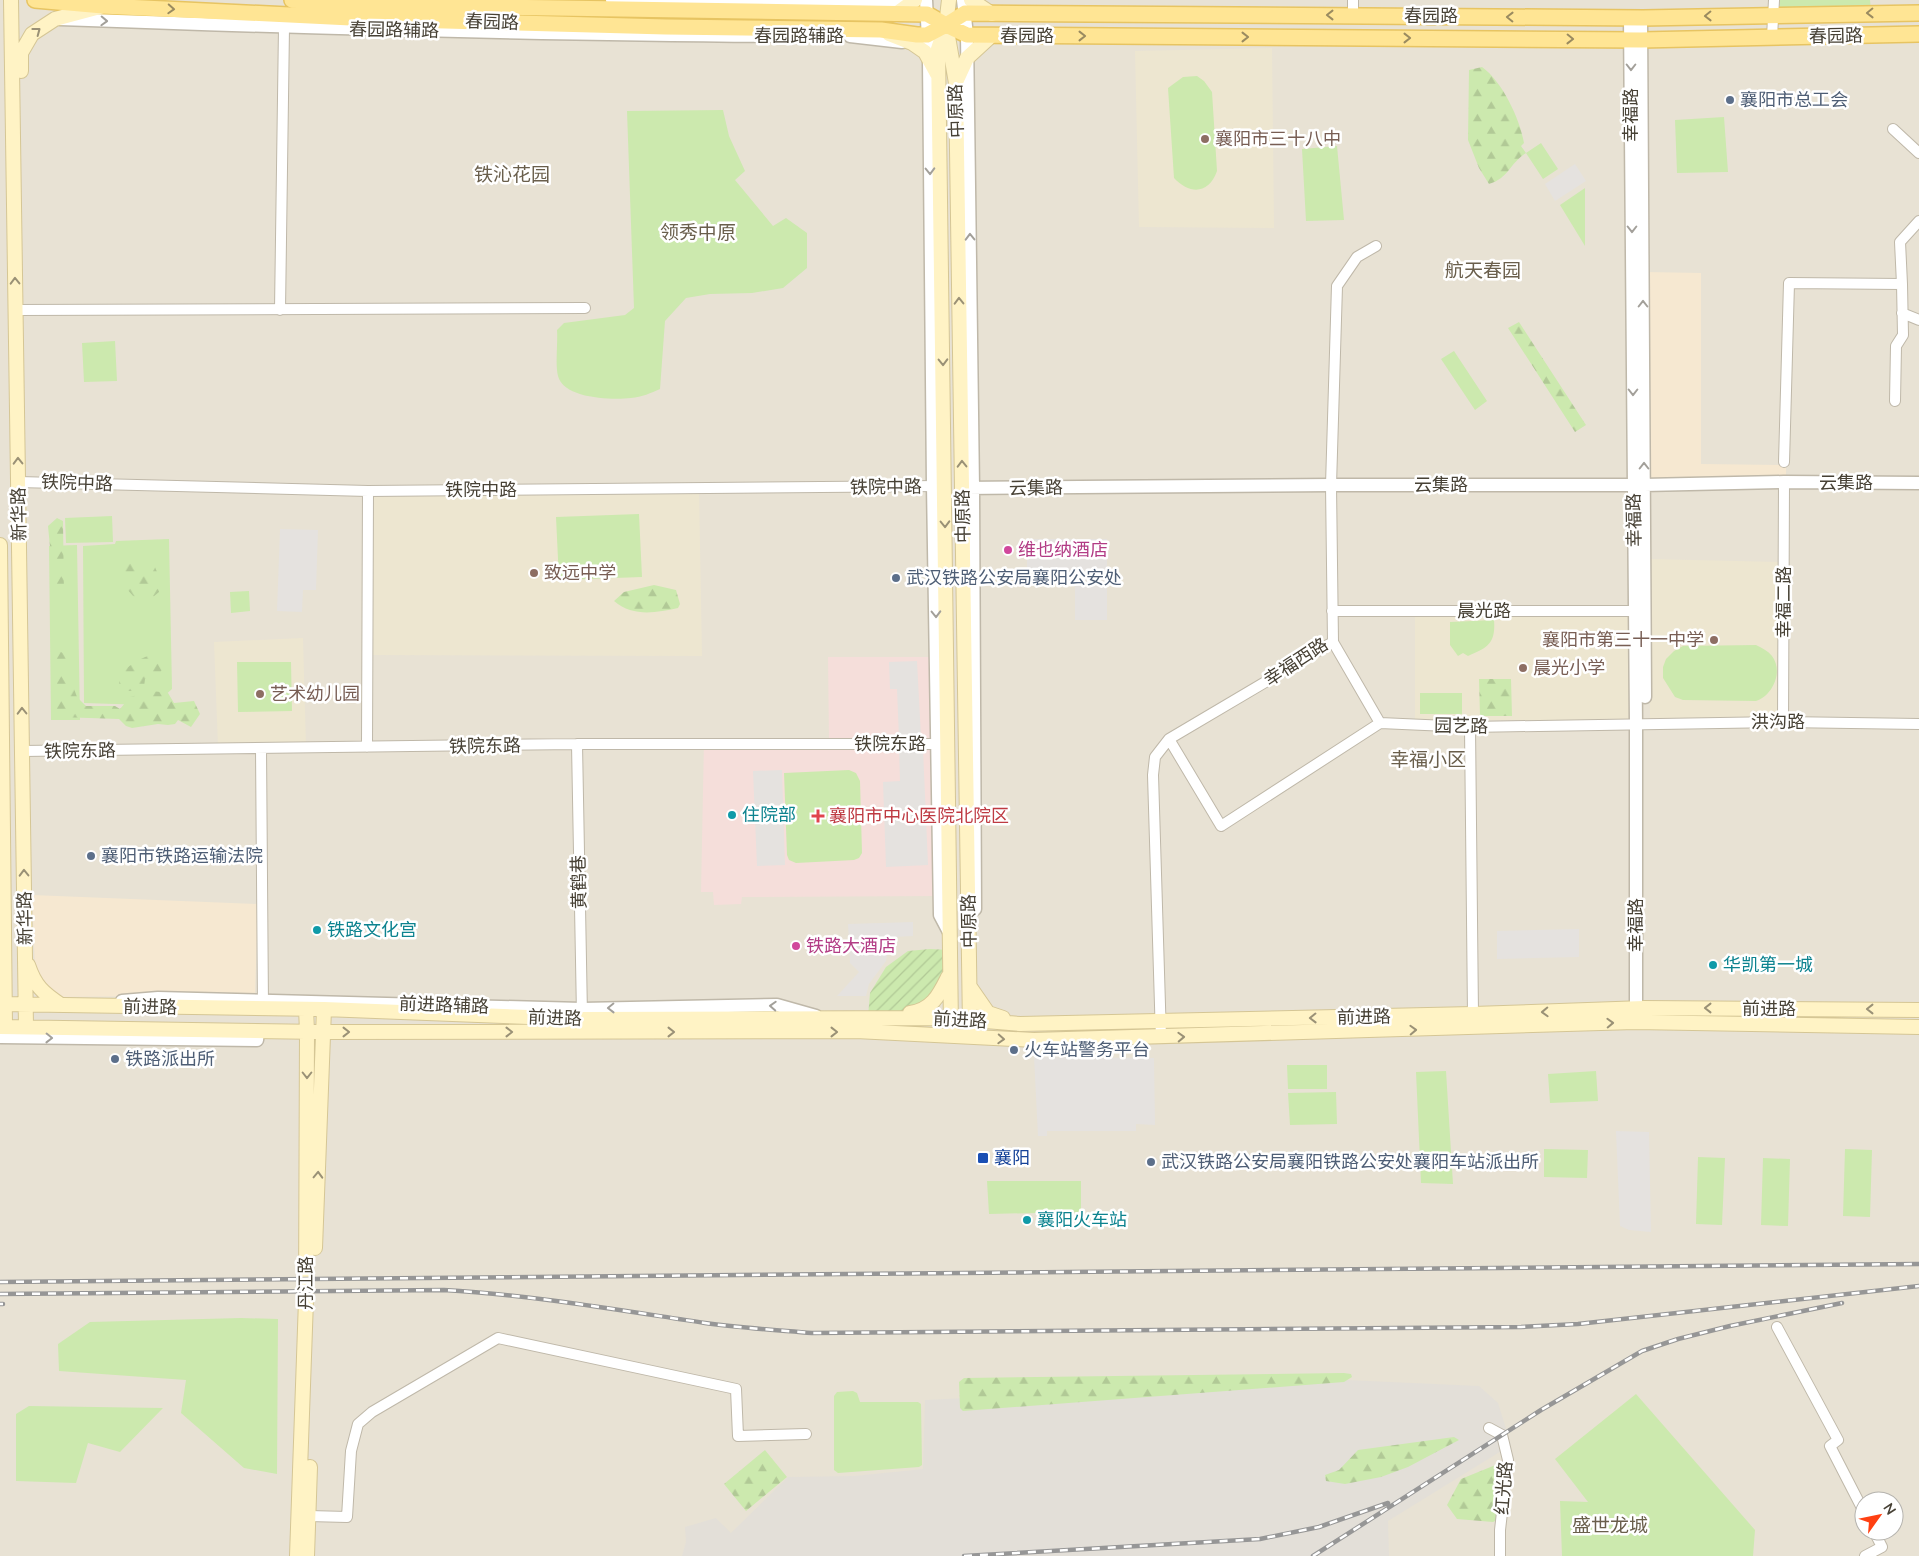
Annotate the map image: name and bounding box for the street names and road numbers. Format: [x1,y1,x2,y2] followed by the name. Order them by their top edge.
[1404,4,1458,28] street label: 春园路
[465,9,519,35] street label: 春园路
[349,17,439,43] street label: 春园路辅路
[754,24,844,48] street label: 春园路辅路
[1000,24,1054,48] street label: 春园路
[1809,24,1863,48] street label: 春园路
[943,84,969,138] street label: 中原路
[1619,88,1643,142] street label: 幸福路
[41,470,113,496] street label: 铁院中路
[1819,471,1873,495] street label: 云集路
[1414,473,1468,497] street label: 云集路
[850,474,922,500] street label: 铁院中路
[1009,476,1063,500] street label: 云集路
[445,478,517,502] street label: 铁院中路
[7,487,31,541] street label: 新华路
[951,489,975,543] street label: 中原路
[1622,493,1646,547] street label: 幸福路
[1772,566,1796,638] street label: 幸福二路
[1457,599,1511,623] street label: 晨光路
[1259,632,1333,692] street label: 幸福西路
[1751,710,1805,734] street label: 洪沟路
[1434,714,1488,738] street label: 园艺路
[854,732,926,756] street label: 铁院东路
[449,733,521,759] street label: 铁院东路
[44,738,116,764] street label: 铁院东路
[567,855,591,909] street label: 黄鹤巷
[13,891,37,945] street label: 新华路
[957,894,981,948] street label: 中原路
[1624,898,1648,952] street label: 幸福路
[399,991,489,1019] street label: 前进路辅路
[123,995,177,1019] street label: 前进路
[1742,997,1796,1021] street label: 前进路
[528,1005,582,1031] street label: 前进路
[1337,1005,1391,1029] street label: 前进路
[932,1007,988,1033] street label: 前进路
[294,1256,318,1310] street label: 丹江路
[1490,1460,1518,1516] street label: 红光路

